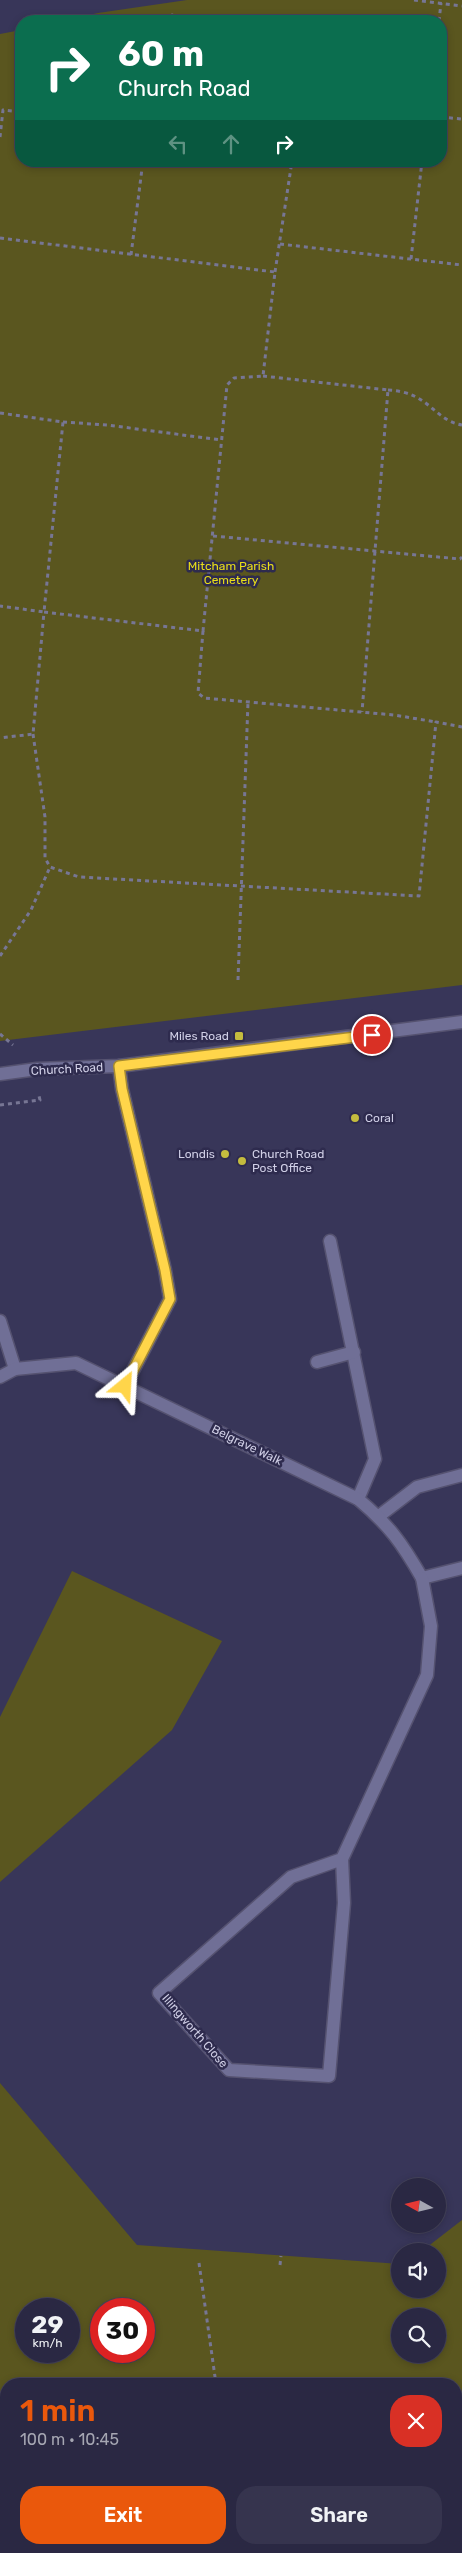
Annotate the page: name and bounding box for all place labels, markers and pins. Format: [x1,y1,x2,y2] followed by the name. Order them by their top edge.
[351,1014,393,1056] pin
[169,1029,229,1043] place label: Miles Road
[233,1030,245,1042] marker: Miles Road
[365,1111,394,1125] place label: Coral
[349,1112,361,1124] marker: Coral
[178,1147,215,1161] place label: Londis
[252,1147,324,1175] place label: Church Road Post Office
[219,1148,231,1160] marker: Londis
[236,1155,248,1167] marker: Church Road Post Office

